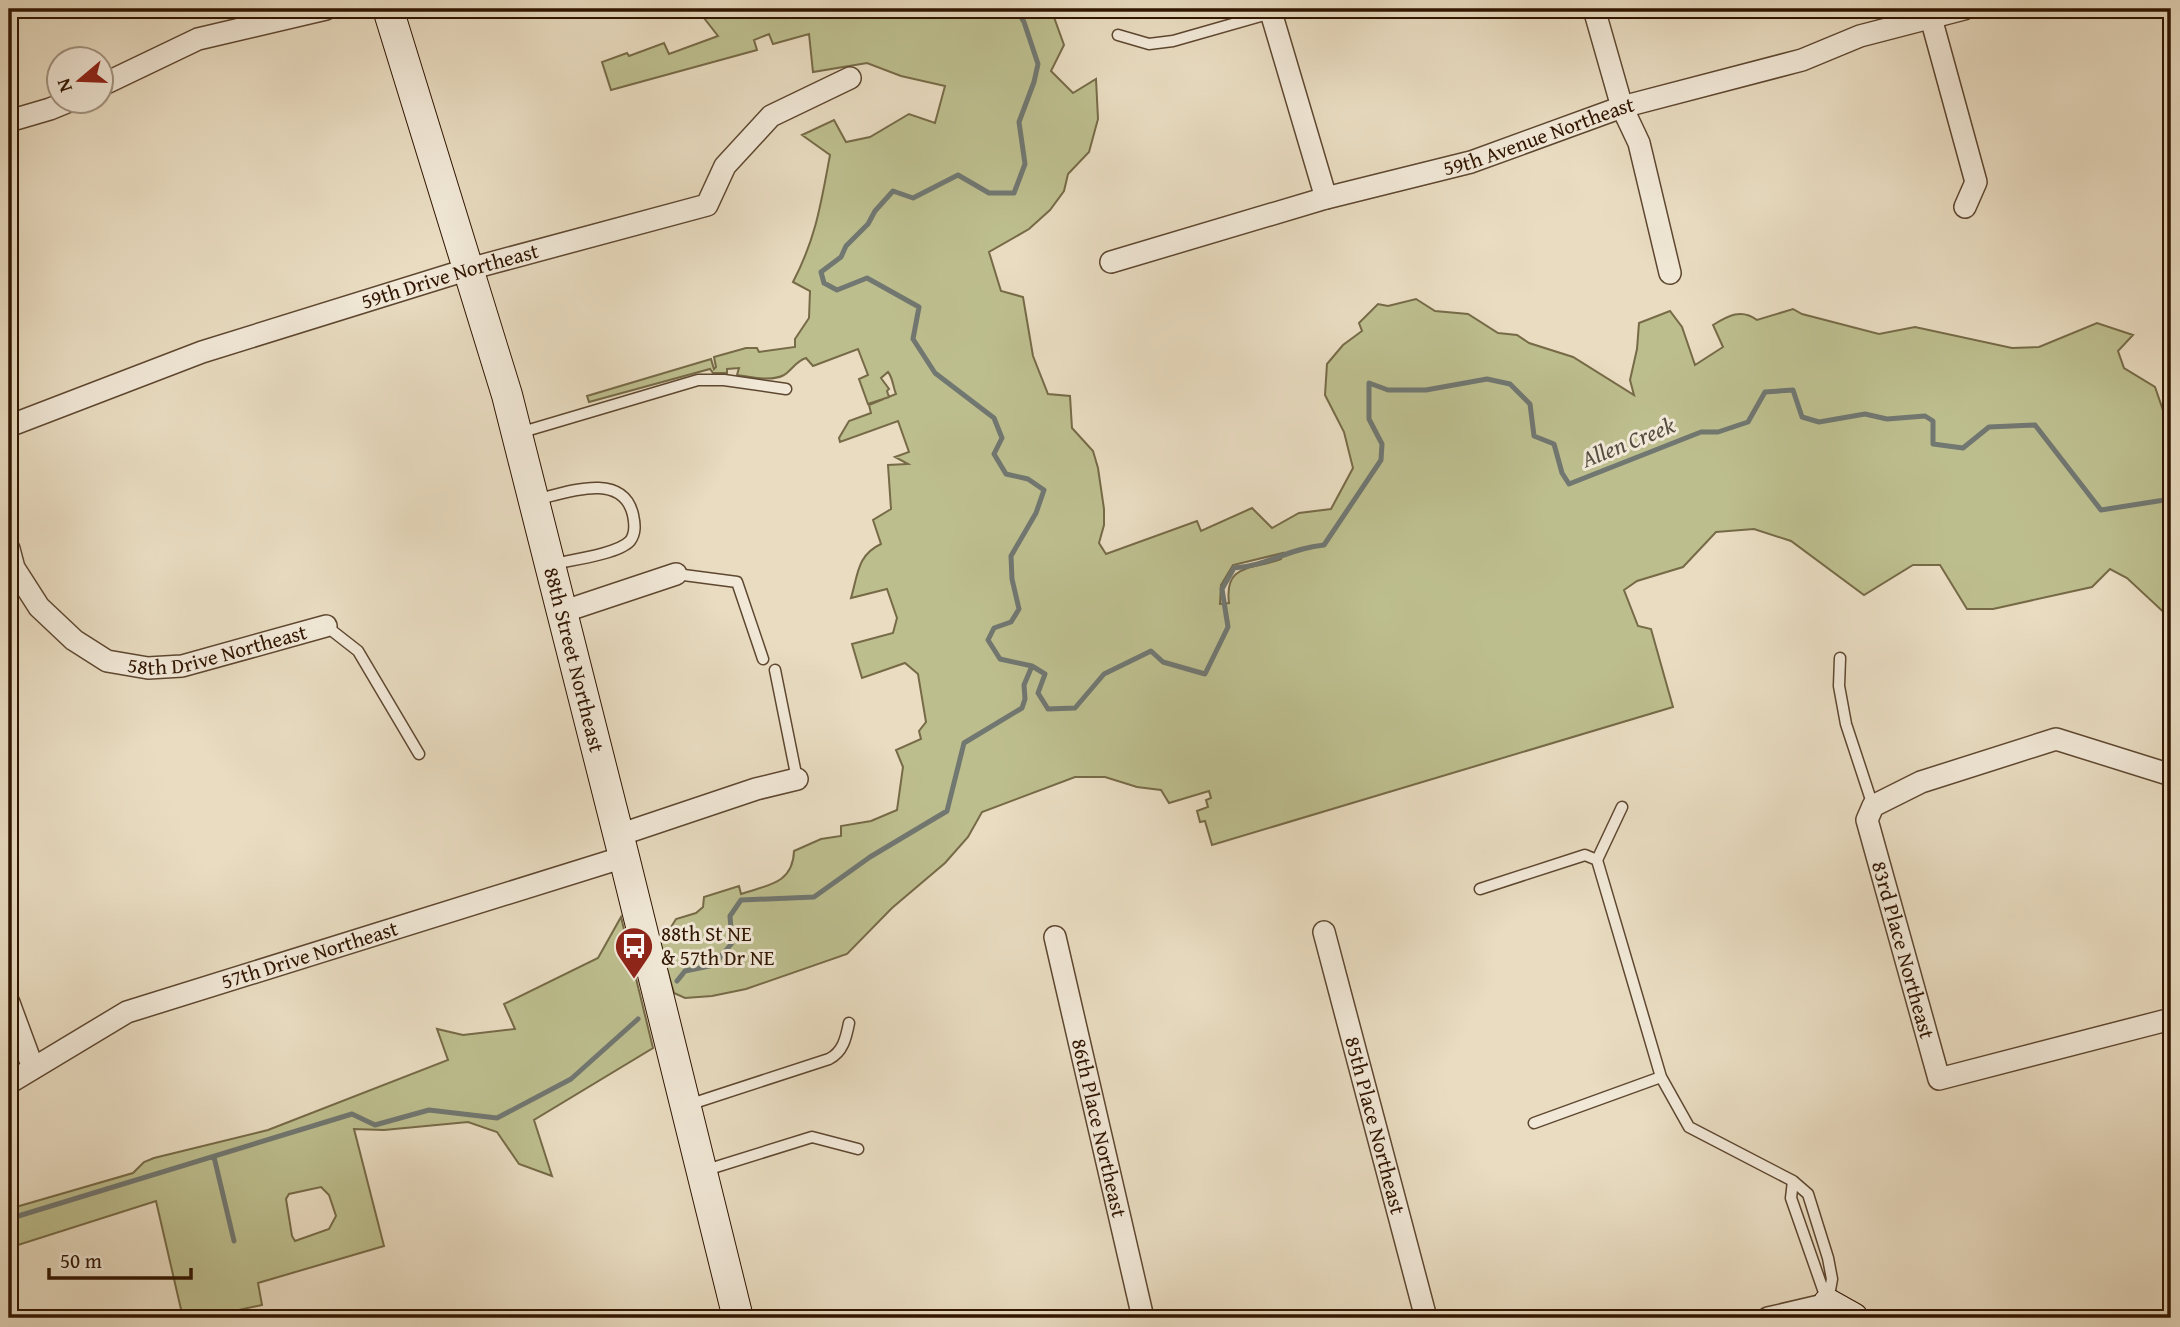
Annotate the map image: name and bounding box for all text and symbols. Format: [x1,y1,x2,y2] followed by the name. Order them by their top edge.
[46,46,116,116] north arrow
[49,75,79,96] text: N
[1440,88,1638,183] street label: 59th Avenue Northeast
[357,235,543,317] street label: 59th Drive Northeast
[1575,408,1680,476] water label: Allen Creek
[536,564,613,756] street label: 88th Street Northeast
[125,616,311,683] street label: 58th Drive Northeast
[1864,857,1943,1043] street label: 83rd Place Northeast
[217,912,402,997] street label: 57th Drive Northeast
[661,918,775,973] place label: 88th St NE & 57th Dr NE
[613,925,655,980] bus stop icon: 88th St NE & 57th Dr NE
[1337,1033,1414,1218] street label: 85th Place Northeast
[1064,1035,1135,1221] street label: 86th Place Northeast
[49,1236,191,1280] scale bar
[60,1245,102,1276] text: 50 m

